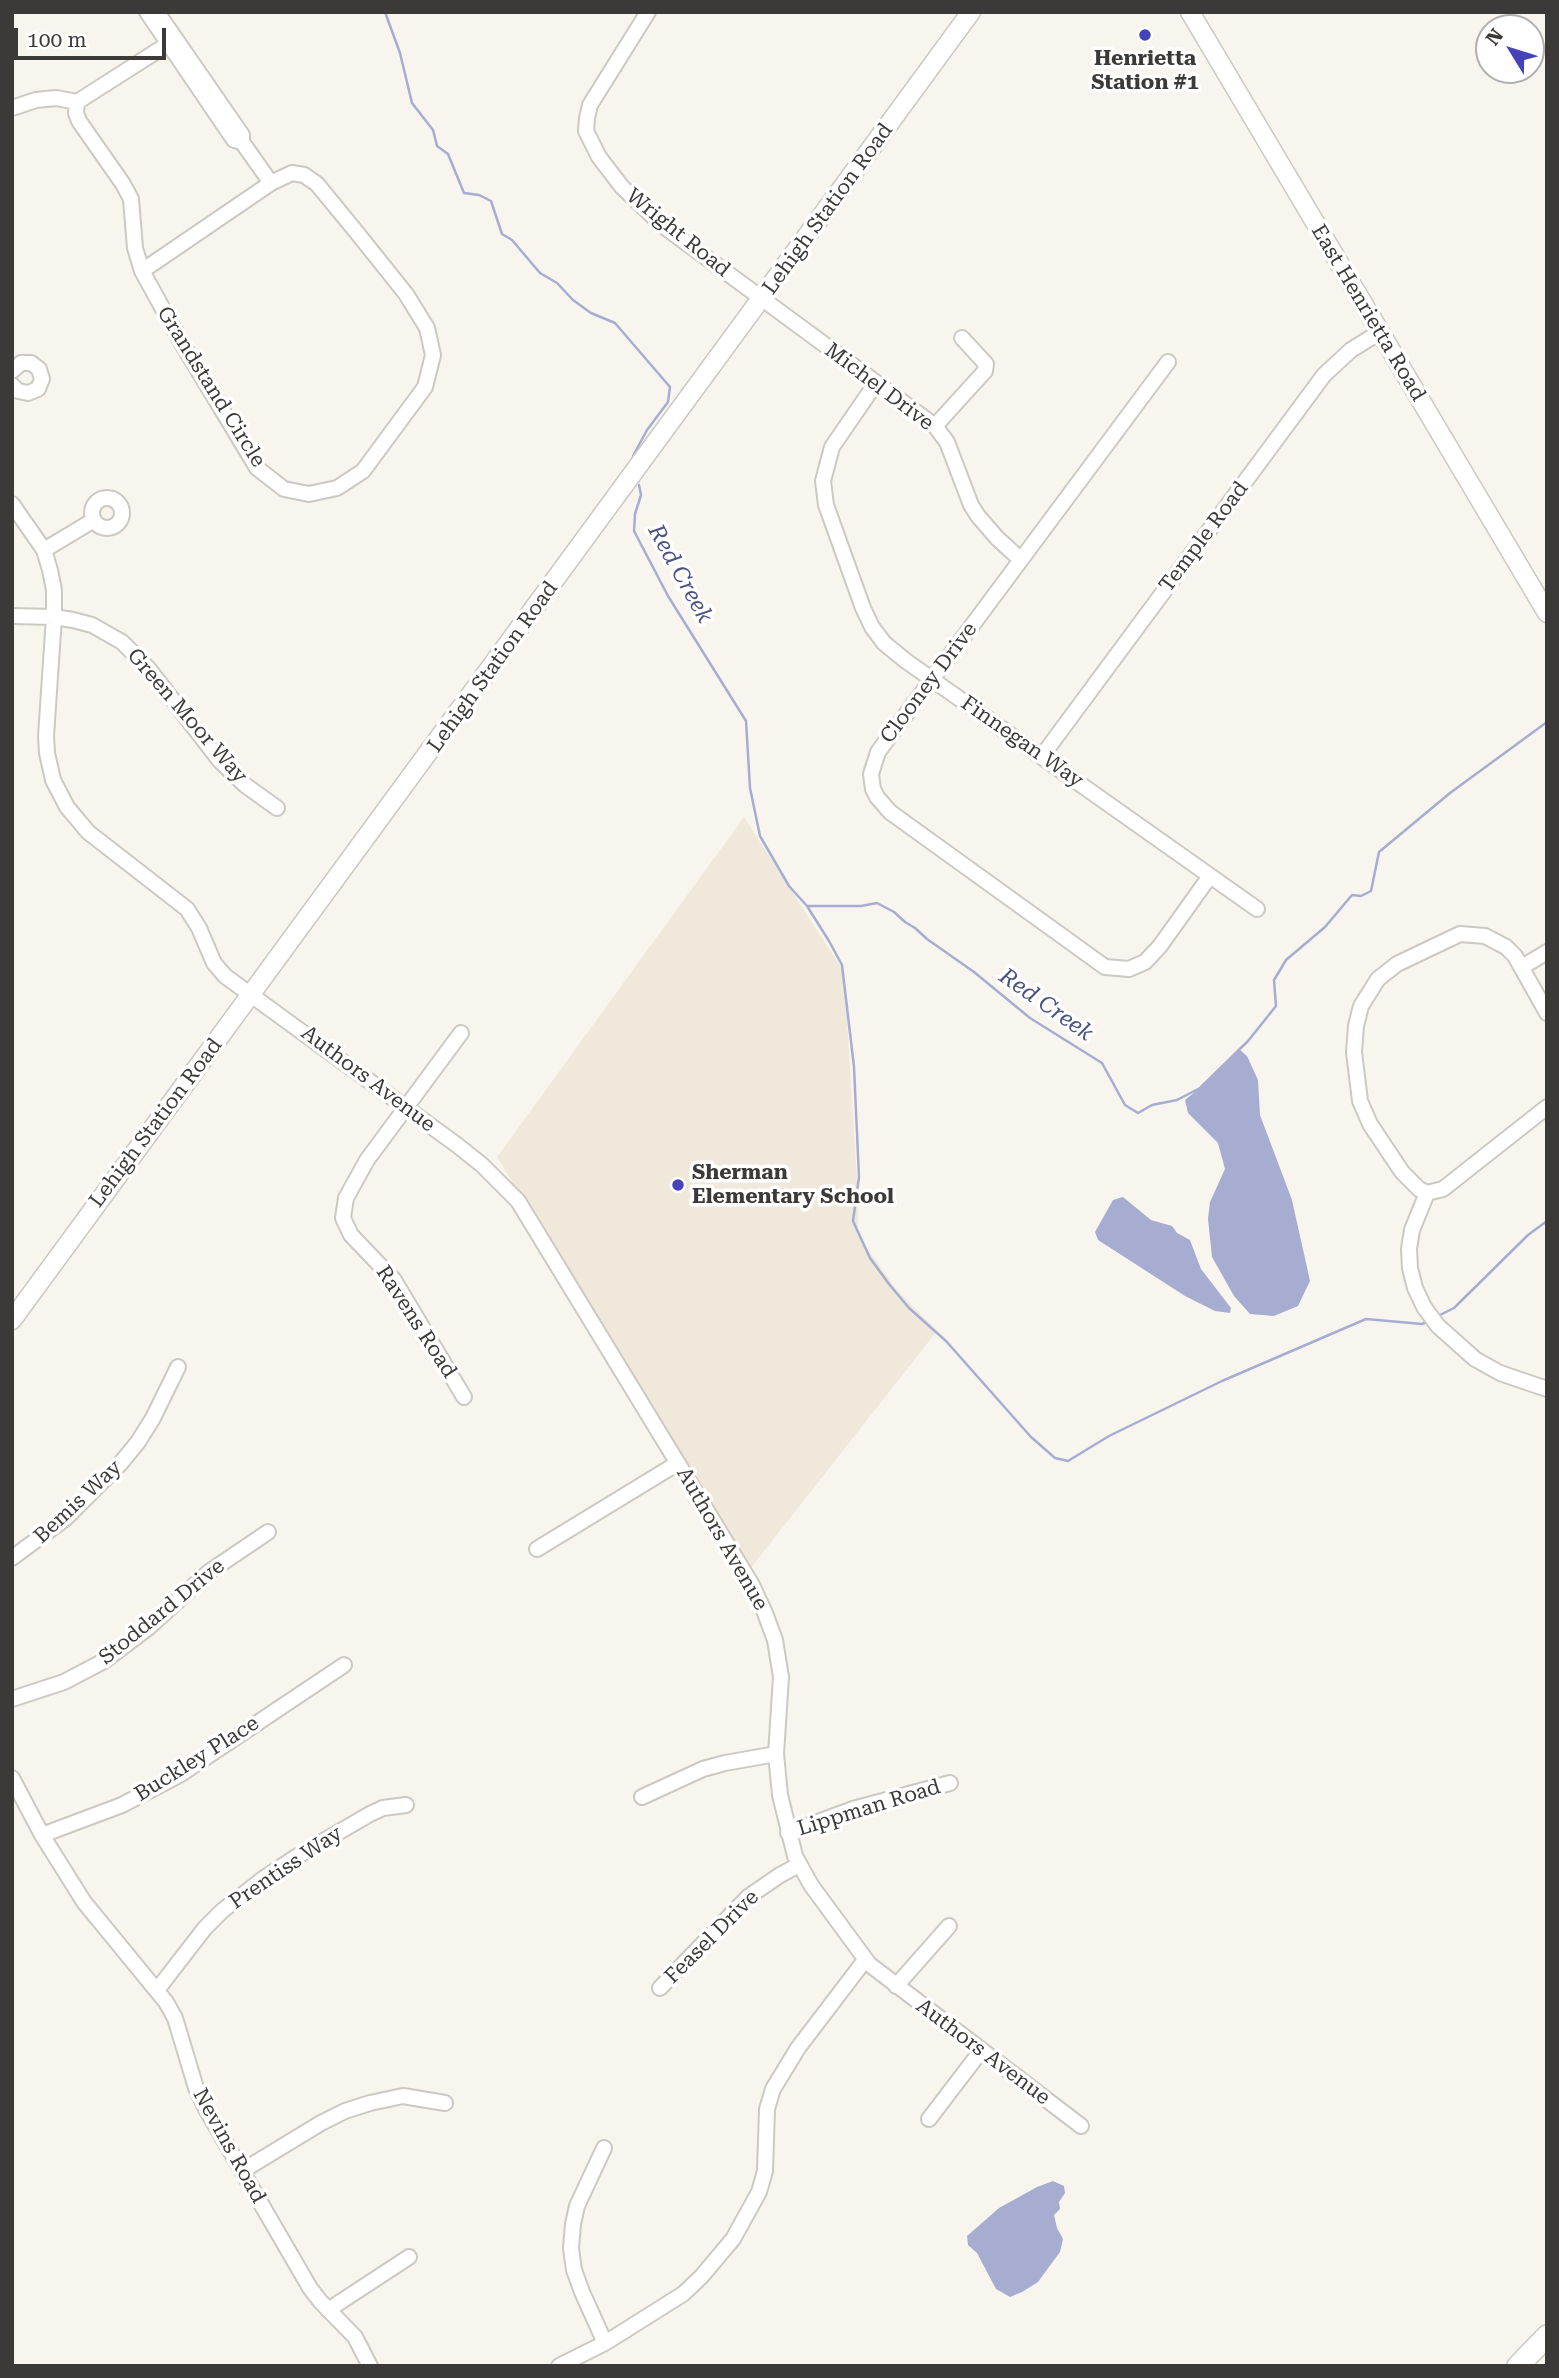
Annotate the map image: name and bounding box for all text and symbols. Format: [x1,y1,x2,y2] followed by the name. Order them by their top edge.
[18,14,170,58] scale bar
[1475,14,1545,84] north arrow
[1481,24,1508,50] text: N
[1137,27,1153,43] marker: Henrietta Station #1
[27,28,87,52] text: 100 m
[1091,46,1199,96] place label: Henrietta Station #1
[757,119,899,299] street label: Lehigh Station Road
[621,183,735,283] street label: Wright Road
[1305,220,1431,406] street label: East Henrietta Road
[151,302,271,472] street label: Grandstand Circle
[820,338,938,436] street label: Michel Drive
[1154,477,1254,597] street label: Temple Road
[642,520,718,628] water label: Red Creek
[422,577,564,757] street label: Lehigh Station Road
[875,618,983,748] street label: Clooney Drive
[122,644,252,788] street label: Green Moor Way
[956,691,1088,793] street label: Finnegan Way
[994,963,1098,1047] water label: Red Creek
[296,1020,440,1138] street label: Authors Avenue
[84,1033,228,1213] street label: Lehigh Station Road
[692,1160,894,1210] place label: Sherman Elementary School
[670,1177,686,1193] marker: Sherman Elementary School
[370,1261,462,1383] street label: Ravens Road
[29,1455,127,1549] street label: Bemis Way
[671,1463,773,1615] street label: Authors Avenue
[94,1554,230,1670] street label: Stoddard Drive
[130,1711,264,1807] street label: Buckley Place
[794,1774,944,1842] street label: Lippman Road
[225,1821,347,1915] street label: Prentiss Way
[660,1885,764,1989] street label: Feasel Drive
[911,1993,1055,2111] street label: Authors Avenue
[187,2084,271,2208] street label: Nevins Road

